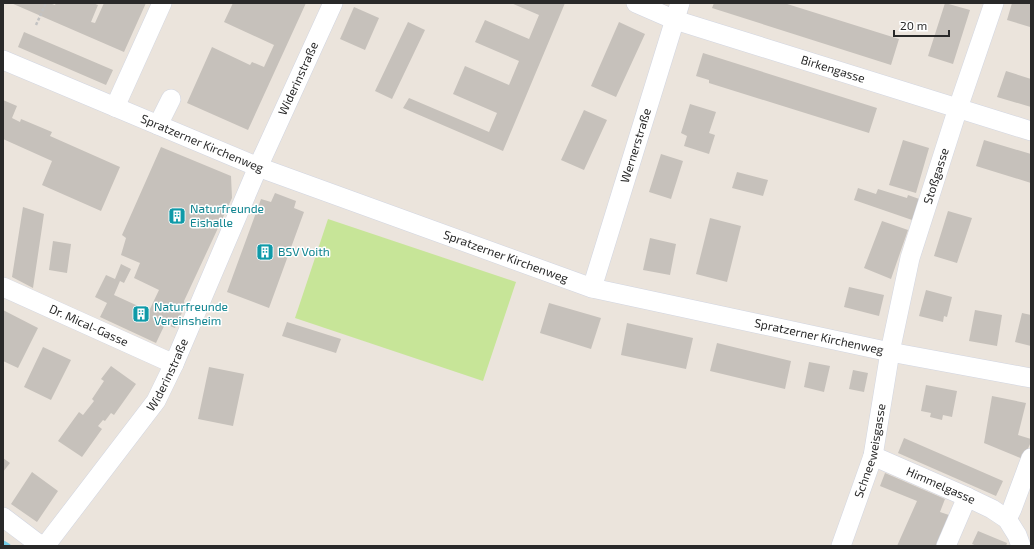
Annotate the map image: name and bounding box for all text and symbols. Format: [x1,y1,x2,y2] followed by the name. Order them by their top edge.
[894,12,949,38] scale bar
[900,18,927,32] text: 20 m
[275,39,320,117] street label: Widerinstraße
[799,52,867,85] street label: Birkengasse
[617,106,653,184] street label: Wernerstraße
[139,111,266,175] street label: Spratzerner Kirchenweg
[920,146,951,206] street label: Stoßgasse
[190,201,264,229] place label: Naturfreunde Eishalle
[167,206,187,226] building icon: Naturfreunde Eishalle
[442,227,571,285] street label: Spratzerner Kirchenweg
[255,242,275,262] building icon: BSV Voith
[278,244,330,258] place label: BSV Voith
[154,299,228,327] place label: Naturfreunde Vereinsheim
[47,301,131,349] street label: Dr. Mical-Gasse
[131,304,151,324] building icon: Naturfreunde Vereinsheim
[753,315,885,357] street label: Spratzerner Kirchenweg
[143,336,190,413] street label: Widerinstraße
[851,403,887,499] street label: Schneeweisgasse
[905,463,978,506] street label: Himmelgasse

